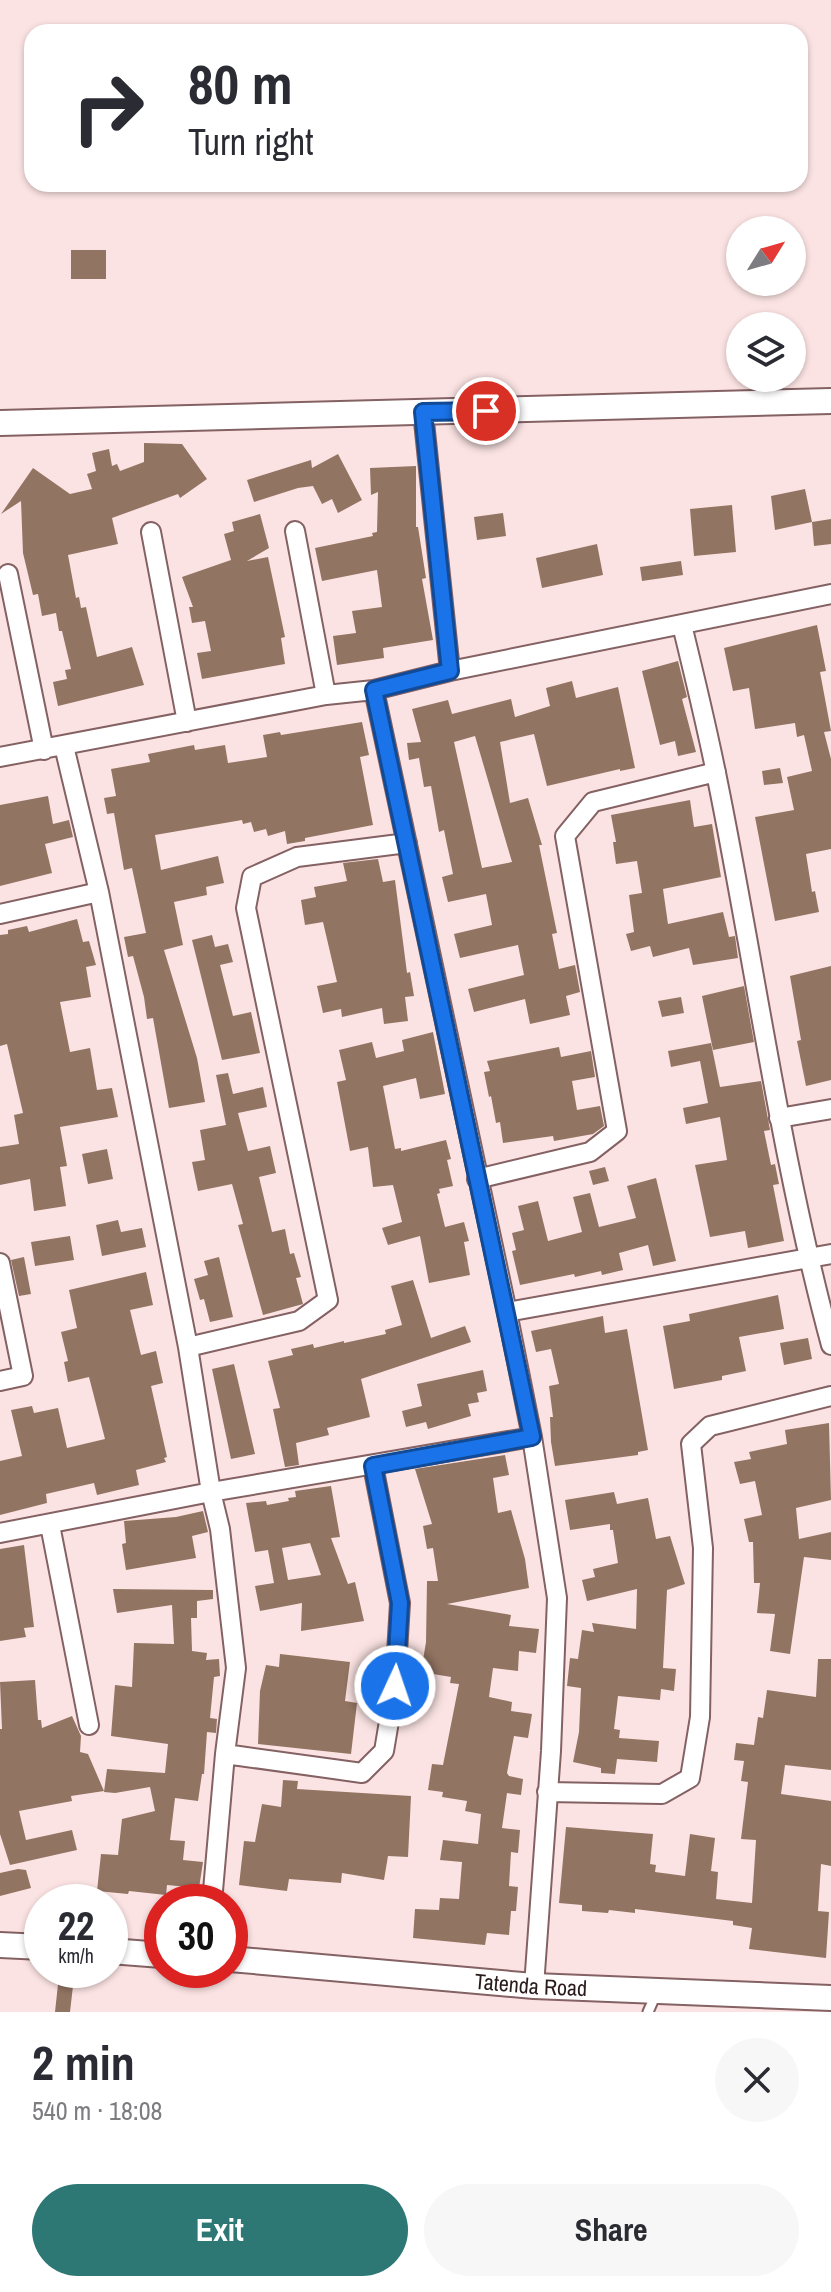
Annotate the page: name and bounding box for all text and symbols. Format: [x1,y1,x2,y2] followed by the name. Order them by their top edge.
[188,46,293,121] text: 80 m
[56,56,160,160] icon: right
[188,118,313,166] text: Turn right
[726,216,806,296] north arrow
[726,216,806,392] map controls
[726,312,806,392] button: layers
[452,377,520,445] pin
[464,389,508,433] icon: arrive
[353,1644,437,1728] position arrow
[144,1884,248,1988] speed limit sign: 30
[58,1899,94,1952] text: 22
[58,1942,94,1969] text: km/h
[473,1966,588,2003] street label: Tatenda Road
[32,2030,135,2095] text: 2 min
[715,2038,799,2122] button: close
[32,2093,162,2128] text: 540 m · 18:08
[32,2184,408,2276] button: Exit
[424,2184,799,2276] button: Share

